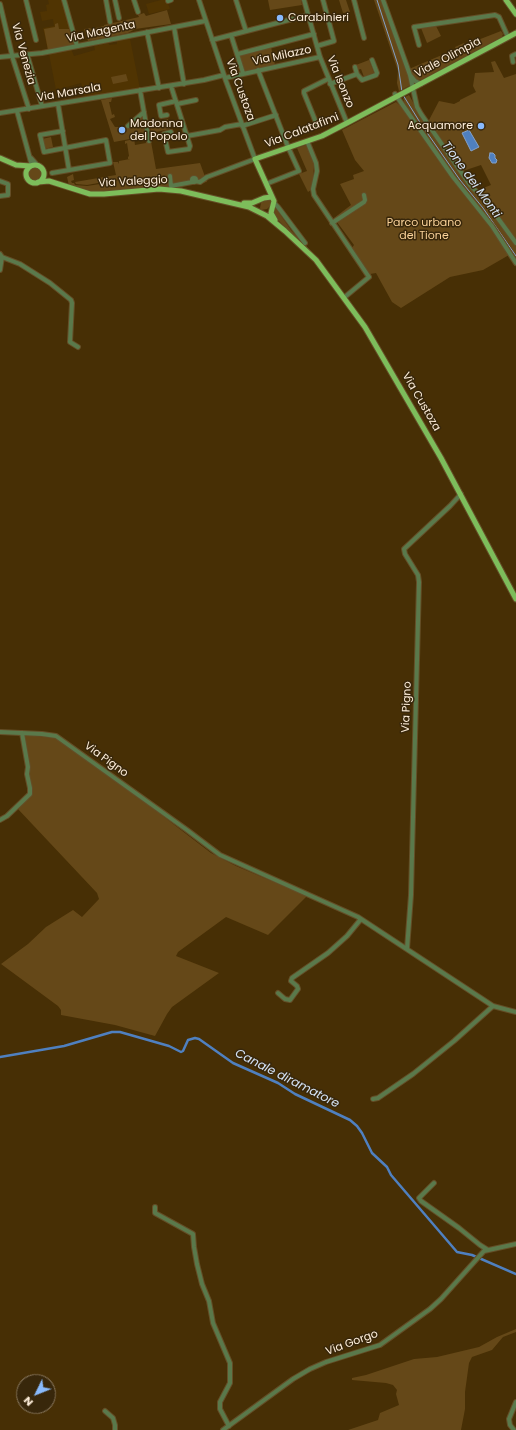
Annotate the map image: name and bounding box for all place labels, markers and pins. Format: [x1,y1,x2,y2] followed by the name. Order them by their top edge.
[288,11,349,25] place label: Carabinieri
[275,13,285,23] marker: Carabinieri
[130,117,188,143] place label: Madonna del Popolo
[408,119,473,133] place label: Acquamore
[476,121,486,131] marker: Acquamore
[117,125,127,135] marker: Madonna del Popolo

